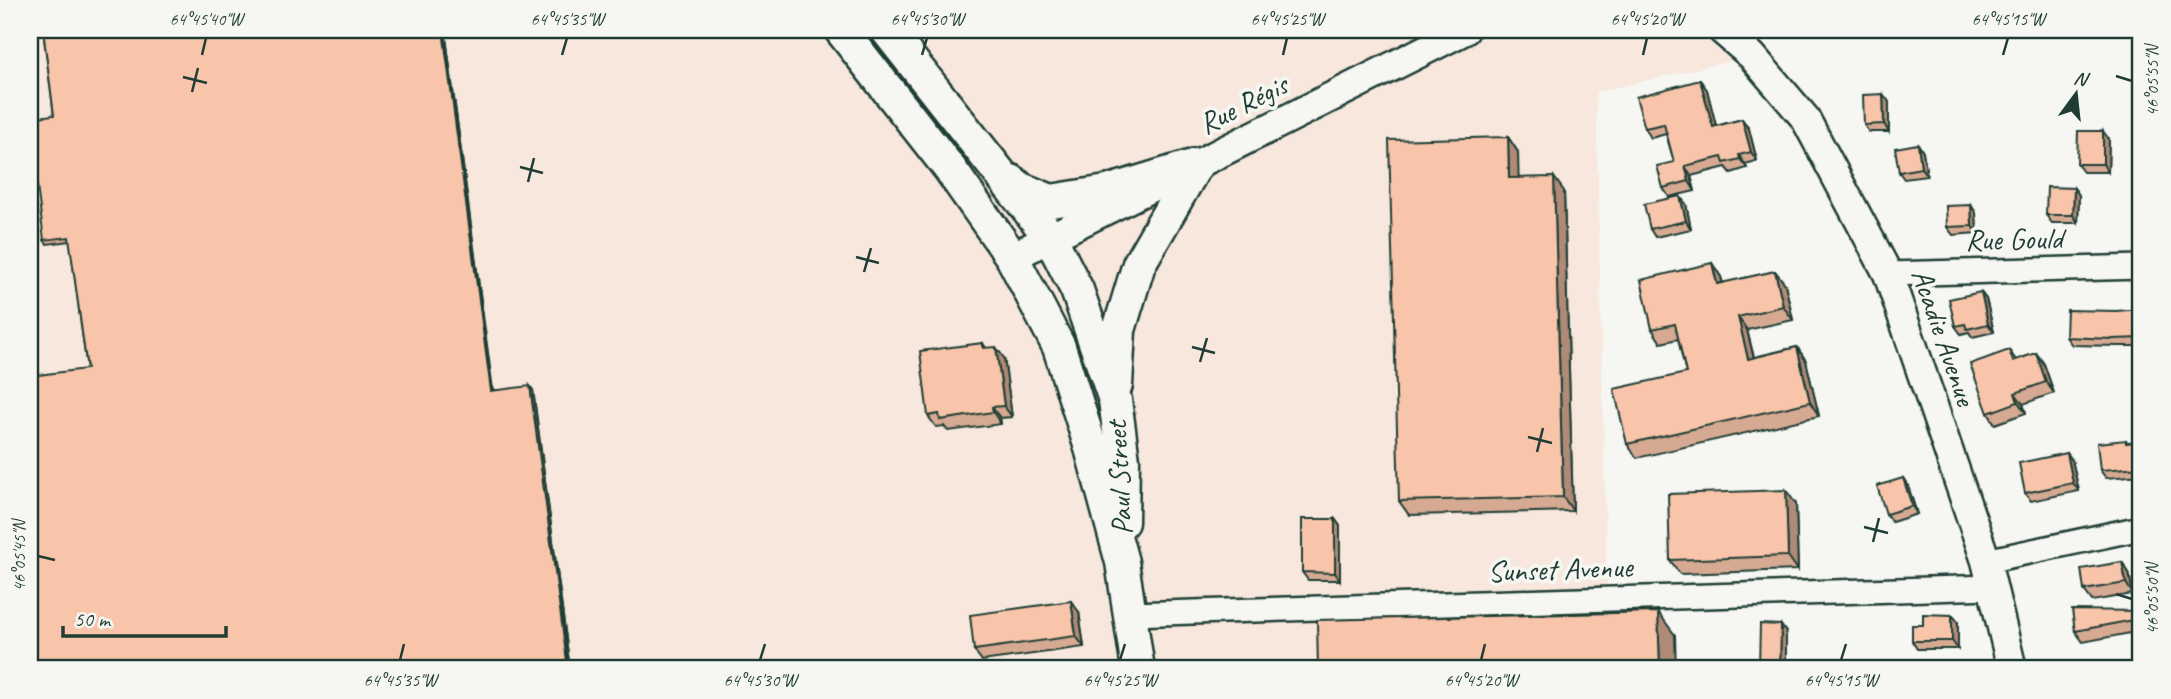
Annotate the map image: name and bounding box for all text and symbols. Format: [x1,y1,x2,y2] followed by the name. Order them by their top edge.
[169,8,246,30] text: 64°45'40"W
[530,8,607,30] text: 64°45'35"W
[890,8,967,30] text: 64°45'30"W
[1250,8,1327,30] text: 64°45'25"W
[1610,8,1687,30] text: 64°45'20"W
[1971,8,2048,30] text: 64°45'15"W
[2141,42,2163,116] text: 46°05'55"N
[2042,60,2112,130] north arrow
[1192,64,1296,142] street label: Rue Régis
[2071,65,2092,92] text: N
[1965,219,2067,259] street label: Rue Gould
[1903,264,1986,413] street label: Acadie Avenue
[1097,417,1141,536] street label: Paul Street
[8,517,30,591] text: 46°05'45"N
[1487,547,1635,591] street label: Sunset Avenue
[2141,560,2163,634] text: 46°05'50"N
[63,594,226,638] scale bar
[74,606,112,632] text: 50 m
[363,669,440,691] text: 64°45'35"W
[723,669,800,691] text: 64°45'30"W
[1083,669,1160,691] text: 64°45'25"W
[1444,669,1521,691] text: 64°45'20"W
[1804,669,1881,691] text: 64°45'15"W

